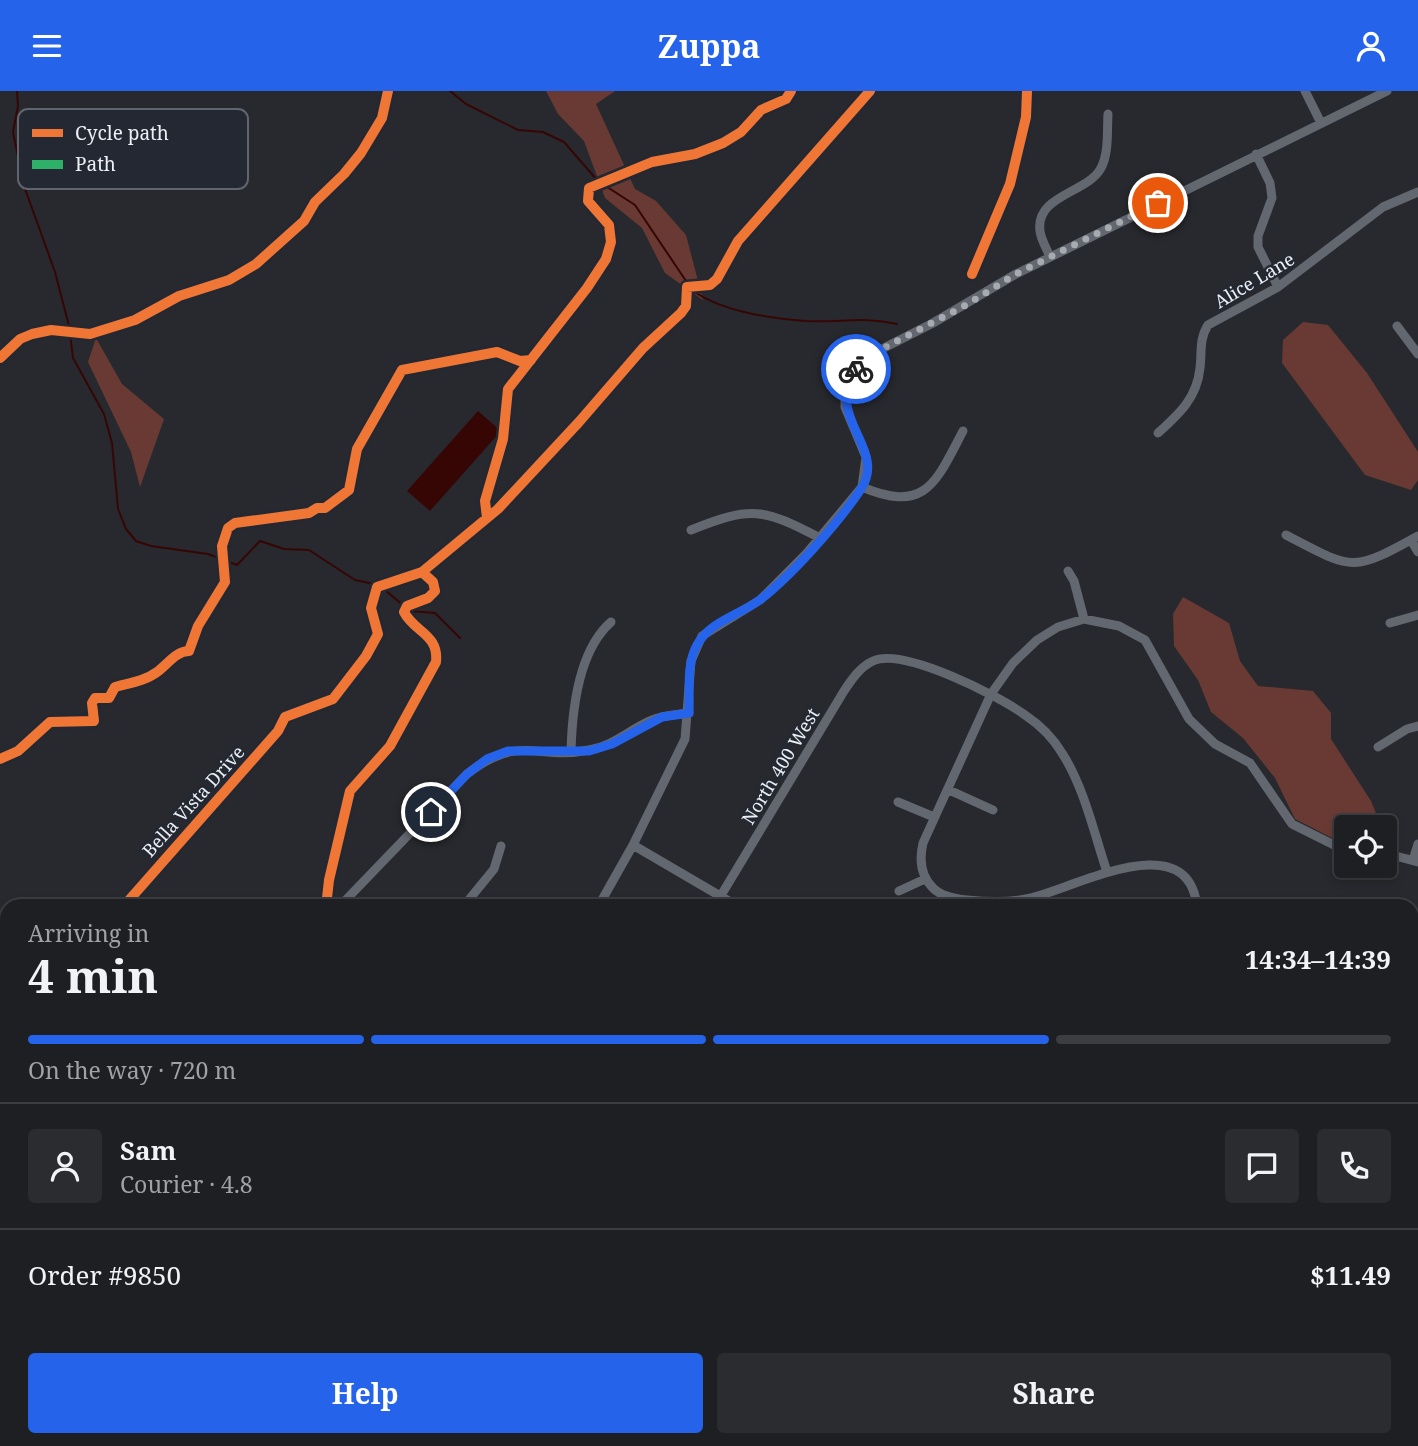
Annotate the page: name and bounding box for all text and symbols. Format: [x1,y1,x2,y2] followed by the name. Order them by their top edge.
[657,24,761,67] text: Zuppa
[28,27,66,65] icon: menu
[1352,27,1390,65] icon: person
[18,109,248,189] legend
[75,120,169,146] text: Cycle path
[75,151,116,177] text: Path
[1128,173,1188,233] pin
[1139,184,1177,222] icon: bag
[1209,247,1299,313] street label: Alice Lane
[821,334,891,404] courier
[837,350,875,388] icon: bike
[736,703,824,829] street label: North 400 West
[137,740,249,862] street label: Bella Vista Drive
[401,782,461,842] pin
[412,793,450,831] icon: home
[1334,815,1397,878] map controls
[1334,815,1397,878] button: locate
[28,917,149,949] text: Arriving in
[1245,941,1391,977] text: 14:34–14:39
[28,944,158,1006] text: 4 min
[28,1054,236,1086] text: On the way · 720 m
[28,1129,102,1203] button: person
[1225,1129,1299,1203] button: chat
[1317,1129,1391,1203] button: phone
[120,1132,176,1168] text: Sam
[120,1168,253,1200] text: Courier · 4.8
[28,1257,181,1293] text: Order #9850
[1310,1257,1391,1293] text: $11.49
[28,1353,703,1433] button: Help
[717,1353,1391,1433] button: Share

